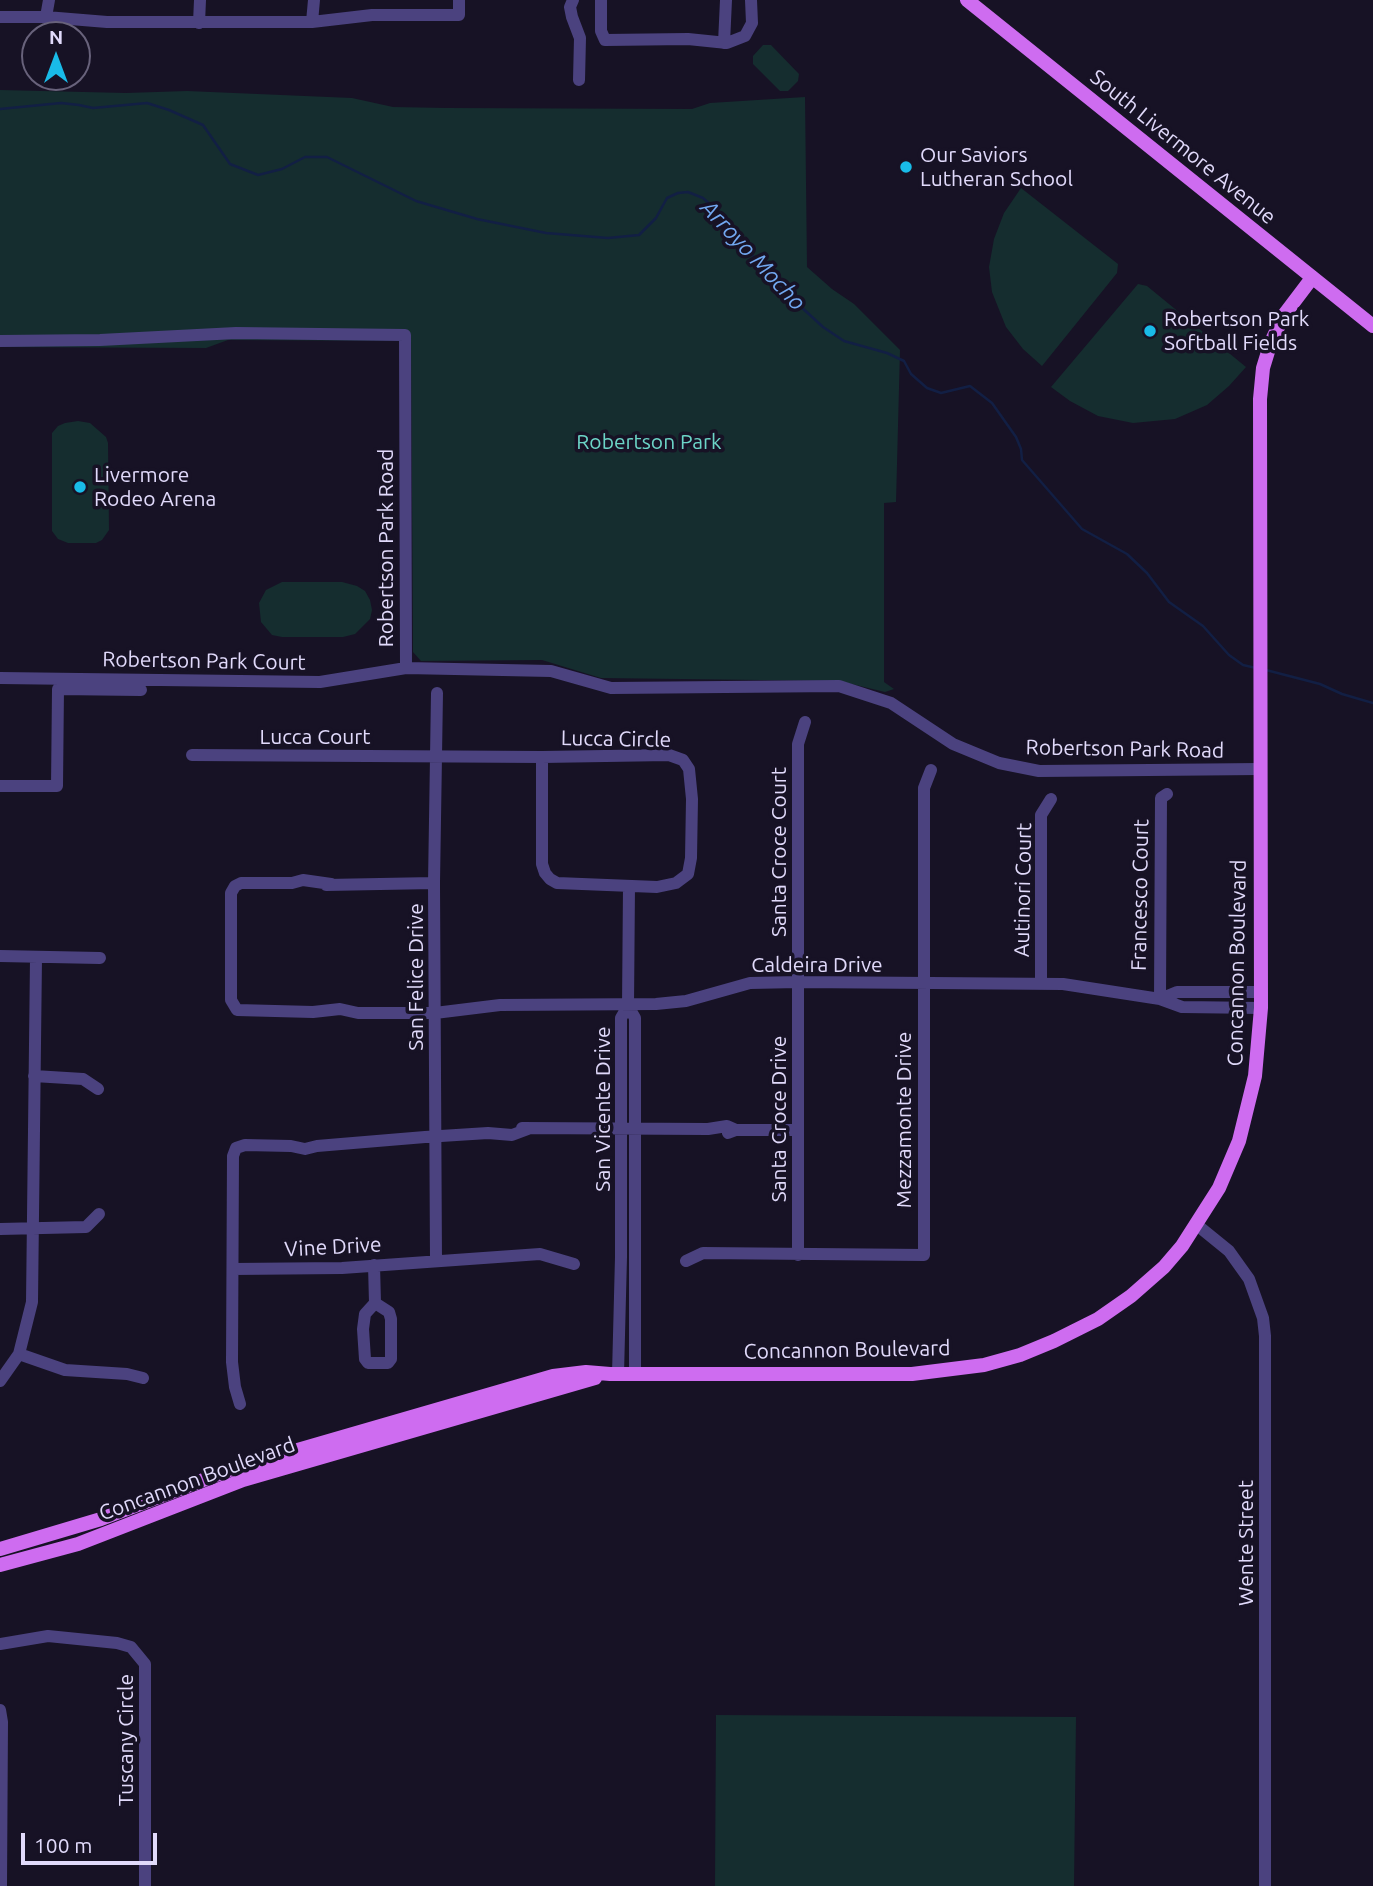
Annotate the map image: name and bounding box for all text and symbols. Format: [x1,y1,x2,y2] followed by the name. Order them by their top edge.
[21,21,91,91] north arrow
[49,26,63,48] text: N
[1085,64,1281,230] street label: South Livermore Avenue
[920,142,1073,192] place label: Our Saviors Lutheran School
[898,159,914,175] marker: Our Saviors Lutheran School
[695,194,811,316] water label: Arroyo Mocho
[1164,306,1309,356] place label: Robertson Park Softball Fields
[1142,323,1158,339] marker: Robertson Park Softball Fields
[576,429,722,455] park label: Robertson Park
[373,449,399,647] street label: Robertson Park Road
[94,462,216,512] place label: Livermore Rodeo Arena
[72,479,88,495] marker: Livermore Rodeo Arena
[102,647,306,675] street label: Robertson Park Court
[259,724,371,750] street label: Lucca Court
[561,725,671,753] street label: Lucca Circle
[1026,735,1224,763] street label: Robertson Park Road
[766,767,792,937] street label: Santa Croce Court
[1126,819,1154,971] street label: Francesco Court
[1009,823,1037,957] street label: Autinori Court
[1223,859,1251,1067] street label: Concannon Boulevard
[403,903,429,1051] street label: San Felice Drive
[751,952,883,978] street label: Caldeira Drive
[590,1026,616,1192] street label: San Vicente Drive
[891,1032,917,1208] street label: Mezzamonte Drive
[766,1036,792,1202] street label: Santa Croce Drive
[284,1232,382,1262] street label: Vine Drive
[743,1336,951,1364] street label: Concannon Boulevard
[96,1432,298,1526] street label: Concannon Boulevard
[1233,1480,1259,1606] street label: Wente Street
[113,1674,139,1806] street label: Tuscany Circle
[24,1820,161,1864] scale bar
[34,1833,92,1857] text: 100 m

